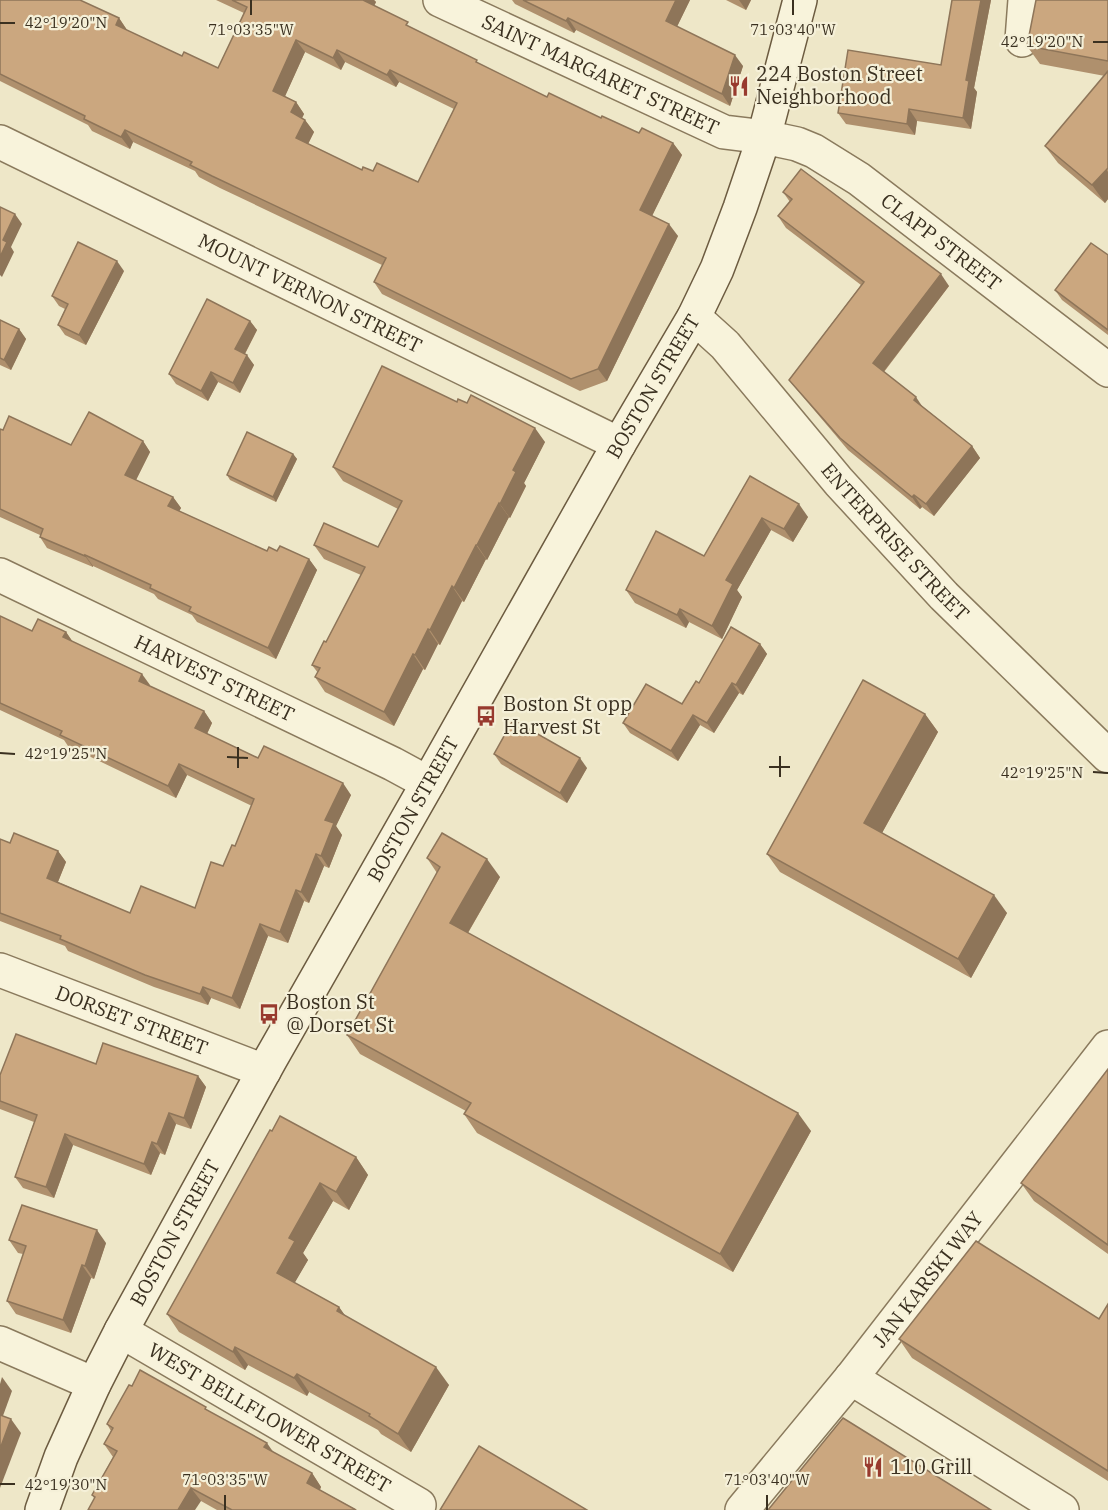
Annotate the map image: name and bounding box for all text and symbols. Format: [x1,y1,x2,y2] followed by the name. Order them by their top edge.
[478,7,724,141] street label: SAINT MARGARET STREET
[25,13,107,32] text: 42°19'20"N
[208,20,294,39] text: 71°03'35"W
[750,20,836,39] text: 71°03'40"W
[1001,32,1083,51] text: 42°19'20"N
[756,60,923,110] place label: 224 Boston Street Neighborhood
[727,74,751,98] restaurant icon: 224 Boston Street Neighborhood
[876,187,1007,296] street label: CLAPP STREET
[194,227,427,359] street label: MOUNT VERNON STREET
[600,309,706,463] street label: BOSTON STREET
[815,457,975,626] street label: ENTERPRISE STREET
[130,628,299,728] street label: HARVEST STREET
[503,690,632,740] place label: Boston St opp Harvest St
[474,704,498,728] bus stop icon: Boston St opp Harvest St
[360,731,465,886] street label: BOSTON STREET
[25,744,107,763] text: 42°19'25"N
[1001,763,1083,782] text: 42°19'25"N
[52,979,212,1061] street label: DORSET STREET
[286,988,394,1038] place label: Boston St @ Dorset St
[257,1002,281,1026] bus stop icon: Boston St @ Dorset St
[123,1154,226,1311] street label: BOSTON STREET
[866,1205,989,1353] street label: JAN KARSKI WAY
[144,1336,396,1499] street label: WEST BELLFLOWER STREET
[890,1453,972,1480] place label: 110 Grill
[861,1455,885,1479] restaurant icon: 110 Grill
[182,1470,268,1489] text: 71°03'35"W
[724,1470,810,1489] text: 71°03'40"W
[25,1475,107,1494] text: 42°19'30"N

